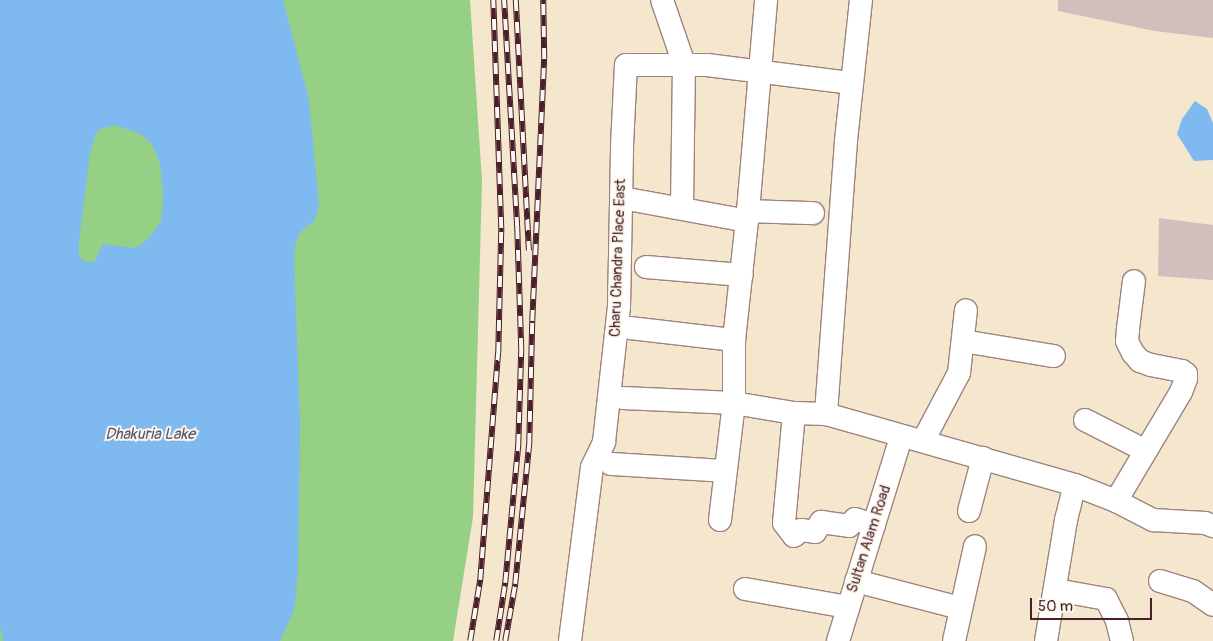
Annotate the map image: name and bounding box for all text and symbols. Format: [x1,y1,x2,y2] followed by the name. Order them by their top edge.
[606,179,630,337] street label: Charu Chandra Place East
[105,424,195,444] water label: Dhakuria Lake
[843,483,895,595] street label: Sultan Alam Road
[1033,588,1156,620] scale bar
[1038,597,1073,616] text: 50 m

